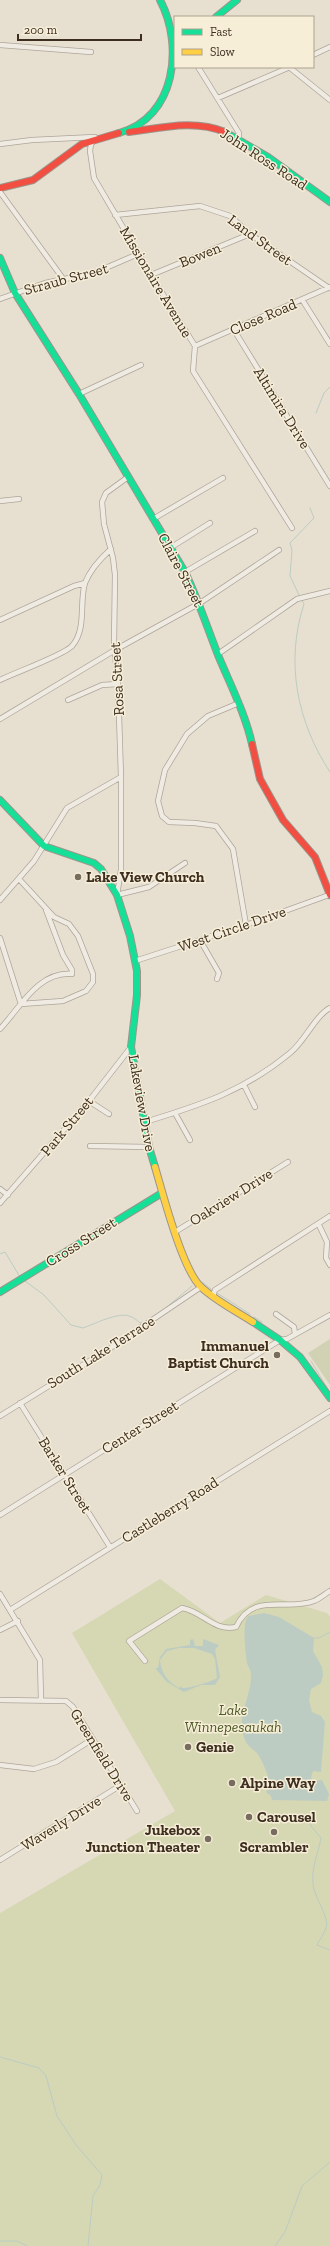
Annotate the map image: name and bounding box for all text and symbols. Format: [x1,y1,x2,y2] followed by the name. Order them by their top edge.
[18,16,141,42] scale bar
[174,16,314,68] legend
[24,23,58,37] text: 200 m
[210,25,233,39] text: Fast
[210,45,236,59] text: Slow
[217,124,312,194] street label: John Ross Road
[224,211,296,270] street label: Land Street
[116,223,196,341] street label: Missionaire Avenue
[176,238,224,272] street label: Bowen
[22,259,111,299] street label: Straub Street
[227,295,300,339] street label: Close Road
[250,364,314,452] street label: Altimira Drive
[154,530,208,611] street label: Claire Street
[106,641,128,716] street label: Rosa Street
[86,868,205,886] place label: Lake View Church
[73,872,83,882] marker: Lake View Church
[176,902,288,956] street label: West Circle Drive
[125,1053,159,1153] street label: Lakeview Drive
[37,1092,98,1160] street label: Park Street
[186,1164,276,1230] street label: Oakview Drive
[42,1213,120,1271] street label: Cross Street
[44,1312,158,1392] street label: South Lake Terrace
[168,1337,269,1372] place label: Immanuel Baptist Church
[272,1350,282,1360] marker: Immanuel Baptist Church
[98,1396,182,1458] street label: Center Street
[35,1434,96,1517] street label: Barker Street
[118,1473,222,1547] street label: Castleberry Road
[184,1701,282,1736] park label: Lake Winnepesaukah
[66,1705,138,1805] street label: Greenfield Drive
[196,1738,234,1756] place label: Genie
[183,1742,193,1752] marker: Genie
[240,1774,315,1792] place label: Alpine Way
[227,1778,237,1788] marker: Alpine Way
[18,1791,104,1855] street label: Waverly Drive
[257,1808,316,1826] place label: Carousel
[244,1812,254,1822] marker: Carousel
[85,1821,200,1856] place label: Jukebox Junction Theater
[269,1827,279,1837] marker: Scrambler
[203,1834,213,1844] marker: Jukebox Junction Theater
[239,1838,309,1856] place label: Scrambler

